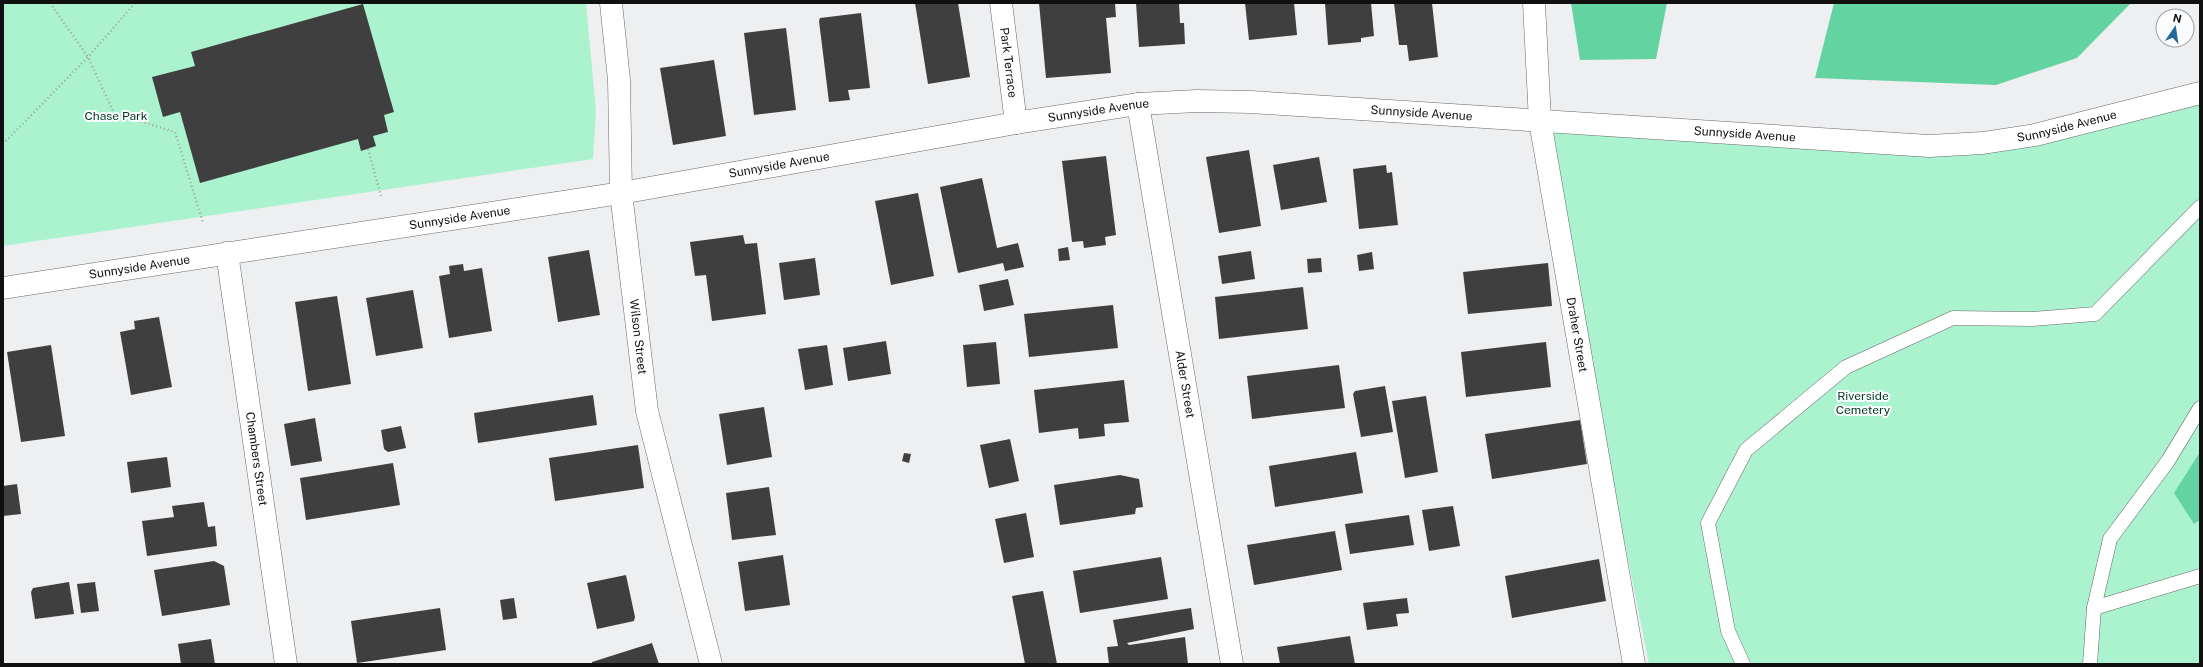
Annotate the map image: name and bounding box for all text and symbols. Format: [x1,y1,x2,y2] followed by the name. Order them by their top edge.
[2155,8,2195,48] north arrow
[2172,11,2183,25] text: N
[997,27,1020,99] street label: Park Terrace
[1047,96,1150,125] street label: Sunnyside Avenue
[1370,103,1473,123] street label: Sunnyside Avenue
[2016,107,2118,145] street label: Sunnyside Avenue
[84,109,148,123] park label: Chase Park
[1693,124,1796,144] street label: Sunnyside Avenue
[728,149,831,181] street label: Sunnyside Avenue
[408,203,511,232] street label: Sunnyside Avenue
[88,252,191,282] street label: Sunnyside Avenue
[1564,296,1590,374] street label: Draher Street
[627,298,650,376] street label: Wilson Street
[1172,349,1198,419] street label: Alder Street
[1836,389,1891,417] park label: Riverside Cemetery
[243,411,270,507] street label: Chambers Street

